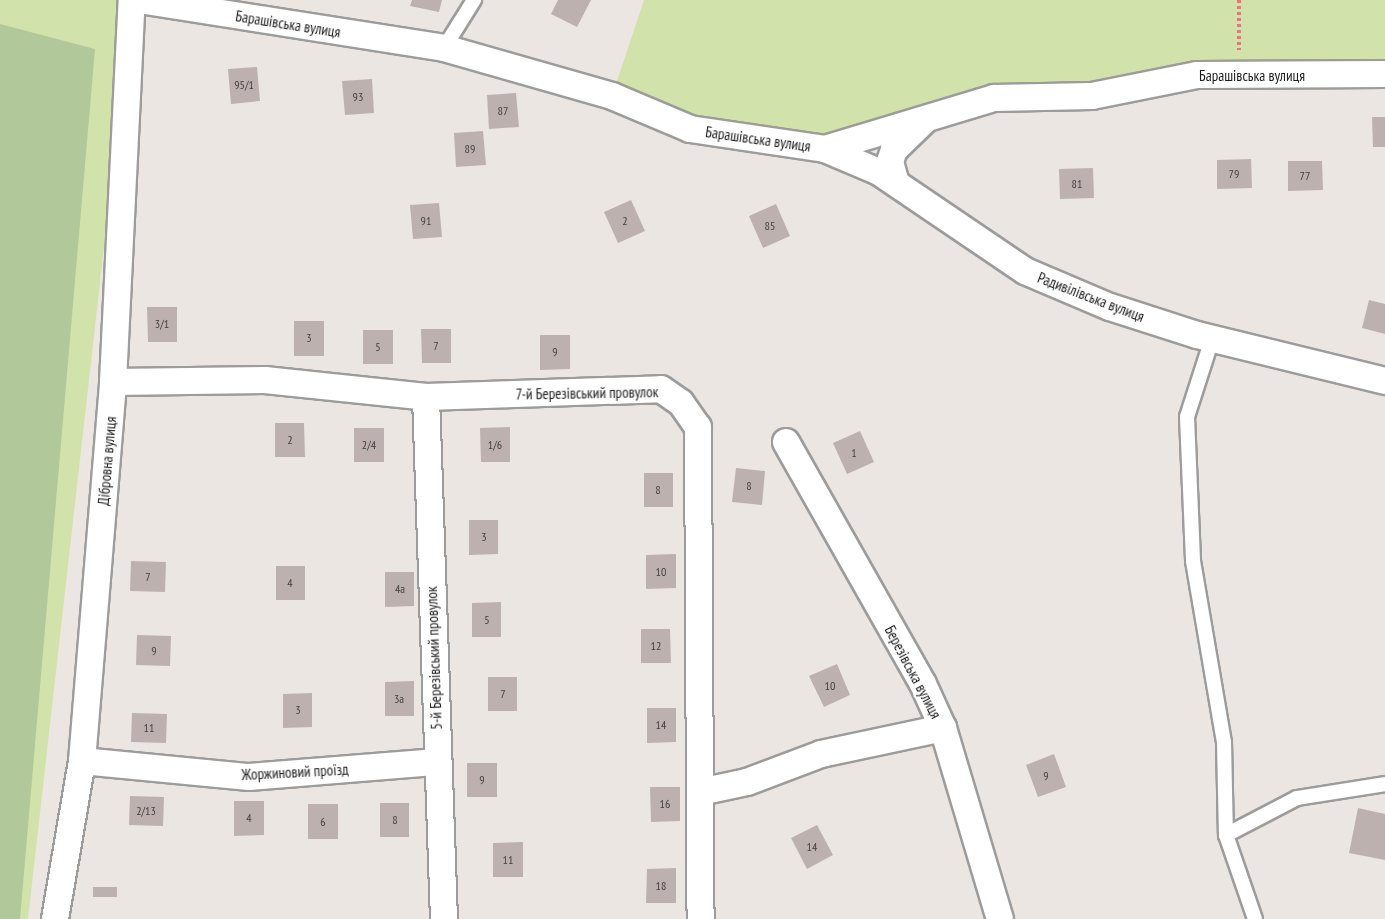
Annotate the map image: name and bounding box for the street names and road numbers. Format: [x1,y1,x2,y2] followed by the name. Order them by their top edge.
[234,7,342,41] street label: Барашівська вулиця
[1199,67,1305,85] street label: Барашівська вулиця
[704,123,812,155] street label: Барашівська вулиця
[1035,268,1147,326] street label: Радивілівська вулиця
[515,383,659,403] street label: 7-й Березівський провулок
[94,416,120,506] street label: Дібровна вулиця
[423,586,445,730] street label: 5-й Березівський провулок
[881,622,945,722] street label: Березівська вулиця
[241,760,349,784] street label: Жоржиновий проїзд

